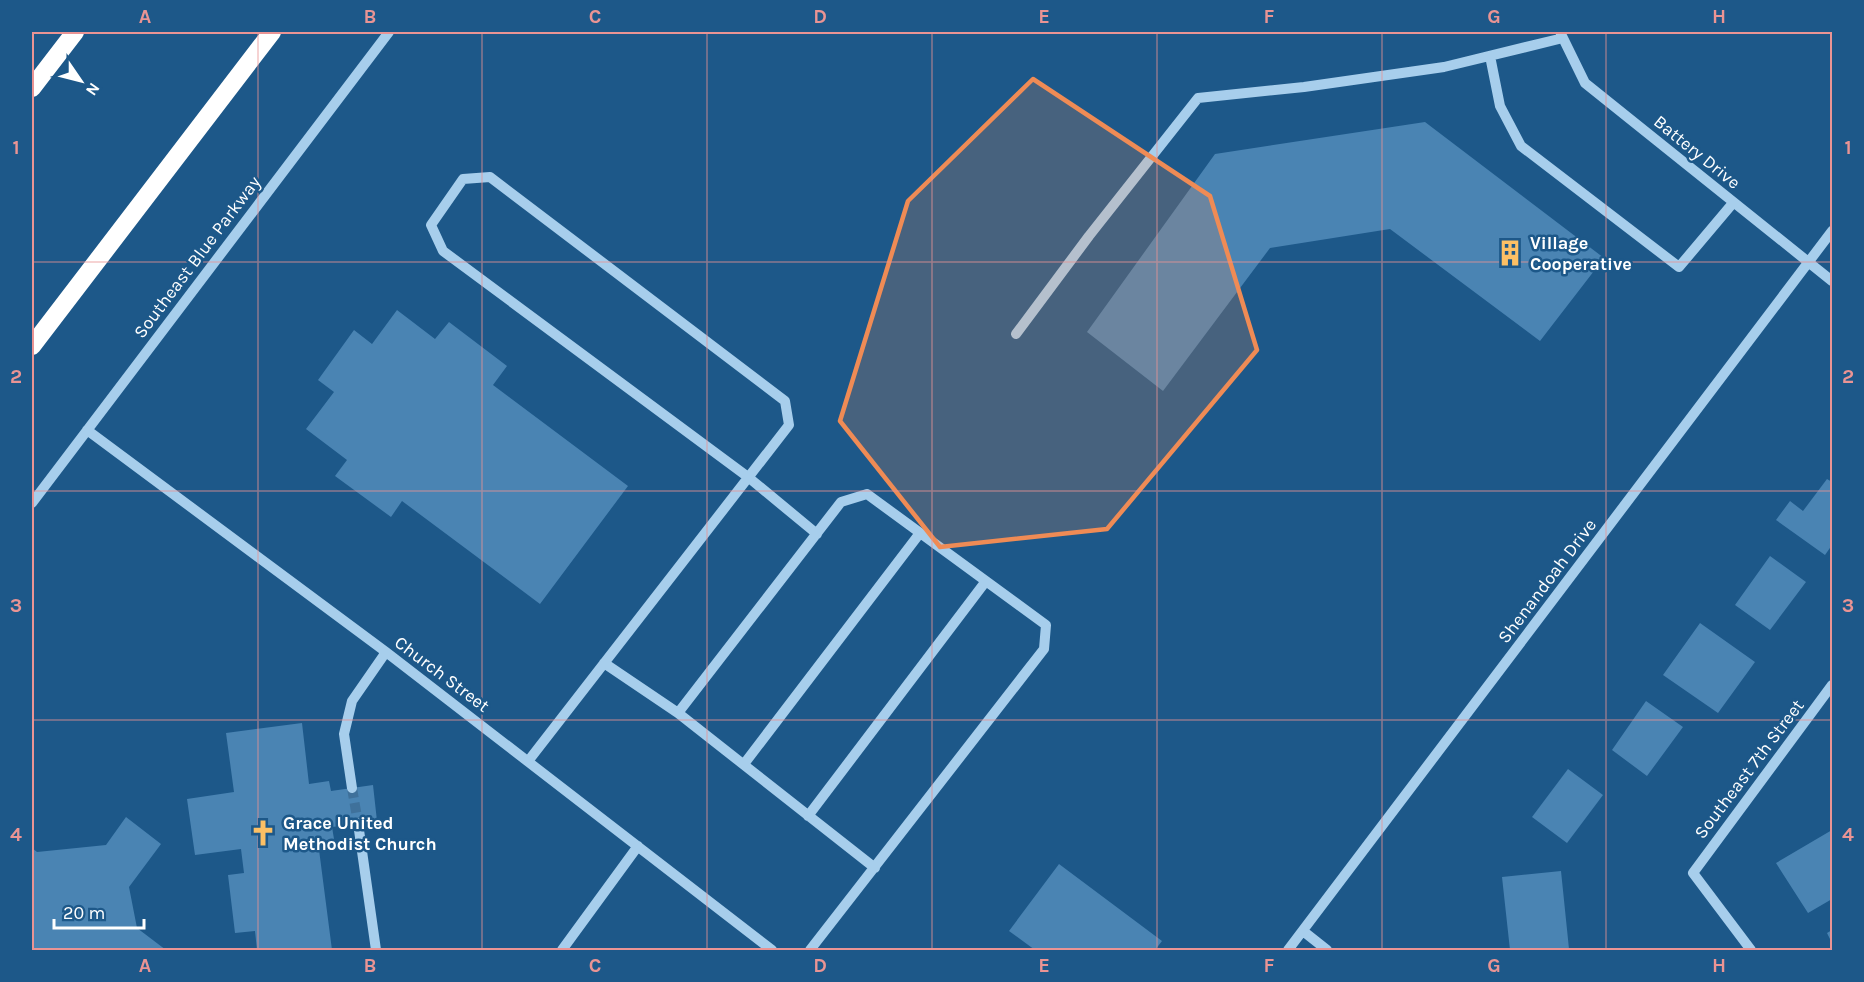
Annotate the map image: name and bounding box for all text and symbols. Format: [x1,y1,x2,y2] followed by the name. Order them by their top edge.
[139,5,152,28] text: A
[364,5,376,28] text: B
[589,5,601,28] text: C
[813,5,827,28] text: D
[1038,5,1050,28] text: E
[1264,5,1275,28] text: F
[1487,5,1501,28] text: G
[1712,5,1726,28] text: H
[51,51,111,111] north arrow
[82,79,104,99] text: N
[1649,110,1745,194] street label: Battery Drive
[12,136,20,159] text: 1
[1844,136,1852,159] text: 1
[129,171,266,342] street label: Southeast Blue Parkway
[1530,232,1632,275] place label: Village Cooperative
[1495,238,1525,268] building icon: Village Cooperative
[10,365,22,388] text: 2
[1842,365,1854,388] text: 2
[1493,514,1601,648] street label: Shenandoah Drive
[10,594,22,617] text: 3
[1842,594,1854,617] text: 3
[390,631,494,717] street label: Church Street
[1689,695,1809,843] street label: Southeast 7th Street
[283,812,437,855] place label: Grace United Methodist Church
[248,818,278,848] church icon: Grace United Methodist Church
[10,823,22,846] text: 4
[1842,823,1854,846] text: 4
[54,892,144,930] scale bar
[63,902,105,924] text: 20 m
[139,954,152,977] text: A
[364,954,376,977] text: B
[589,954,601,977] text: C
[813,954,827,977] text: D
[1038,954,1050,977] text: E
[1264,954,1275,977] text: F
[1487,954,1501,977] text: G
[1712,954,1726,977] text: H

